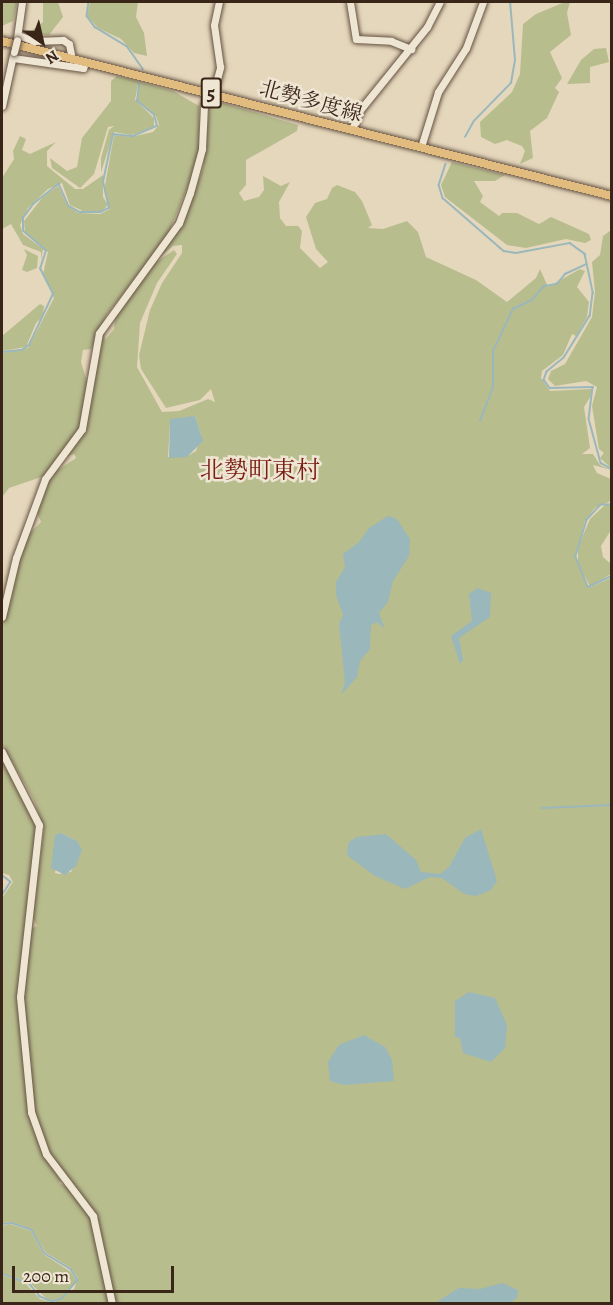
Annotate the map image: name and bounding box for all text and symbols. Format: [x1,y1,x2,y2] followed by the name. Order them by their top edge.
[12,12,72,72] north arrow
[41,45,63,69] text: N
[257,75,365,127] street label: 北勢多度線
[200,76,222,110] road number: 5
[200,457,320,485] district label: 北勢町東村
[15,1254,177,1292] scale bar
[23,1264,69,1288] text: 200 m

